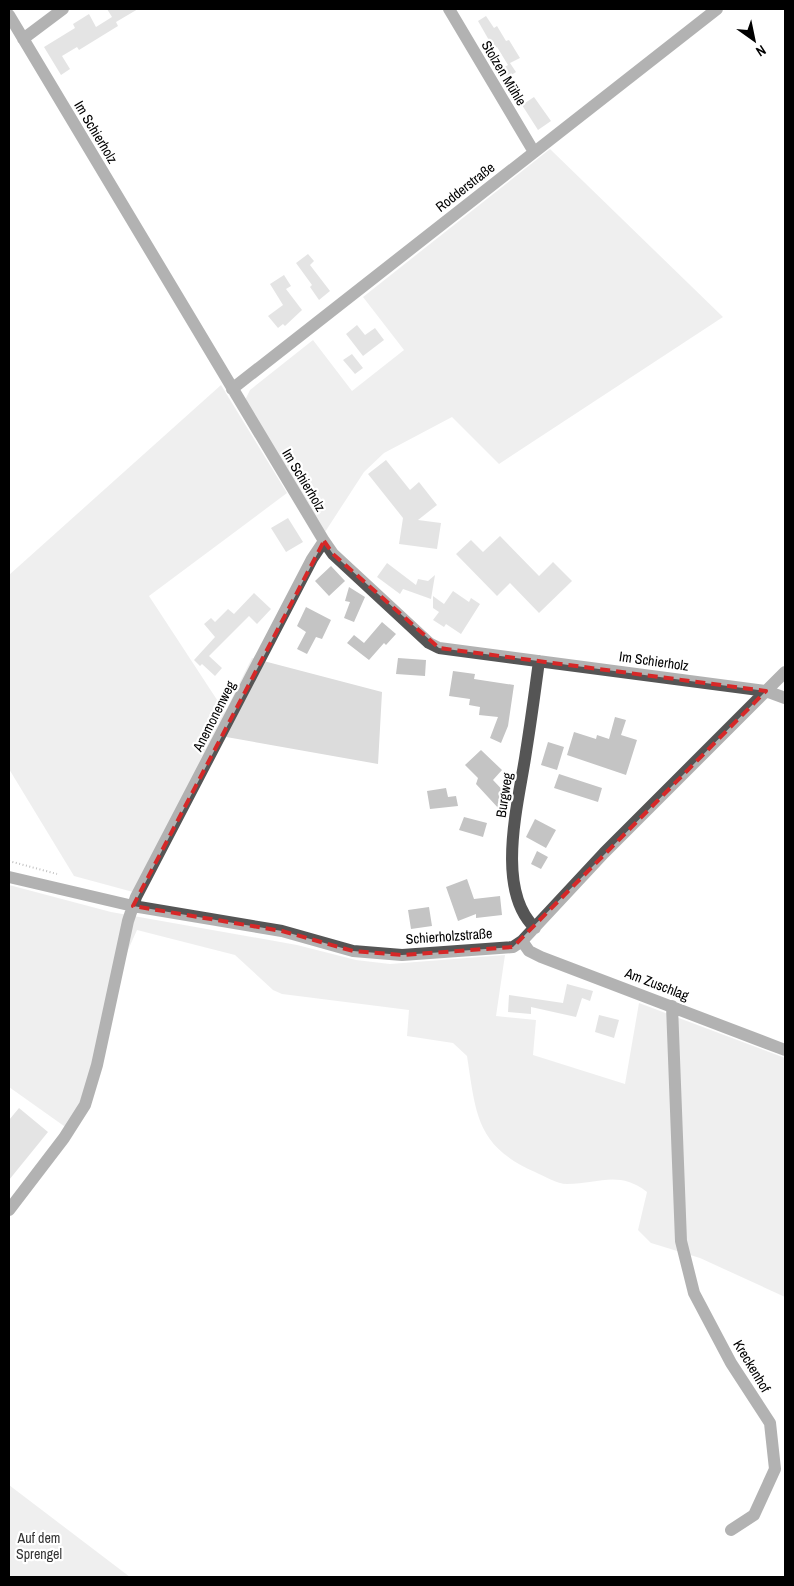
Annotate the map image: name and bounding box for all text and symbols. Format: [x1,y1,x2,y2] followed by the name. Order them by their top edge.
[729,15,779,65] north arrow
[478,37,530,109] street label: Stolzen Mühle
[753,41,769,61] text: N
[70,97,122,167] street label: Im Schierholz
[432,158,498,216] street label: Rodderstraße
[278,445,330,515] street label: Im Schierholz
[618,647,690,675] street label: Im Schierholz
[188,677,240,755] street label: Anemonenweg
[492,771,517,819] street label: Burgweg
[405,924,493,948] street label: Schierholzstraße
[622,963,692,1005] street label: Am Zuschlag
[729,1336,775,1396] street label: Kreckenhof
[16,1529,62,1563] park label: Auf dem Sprengel

